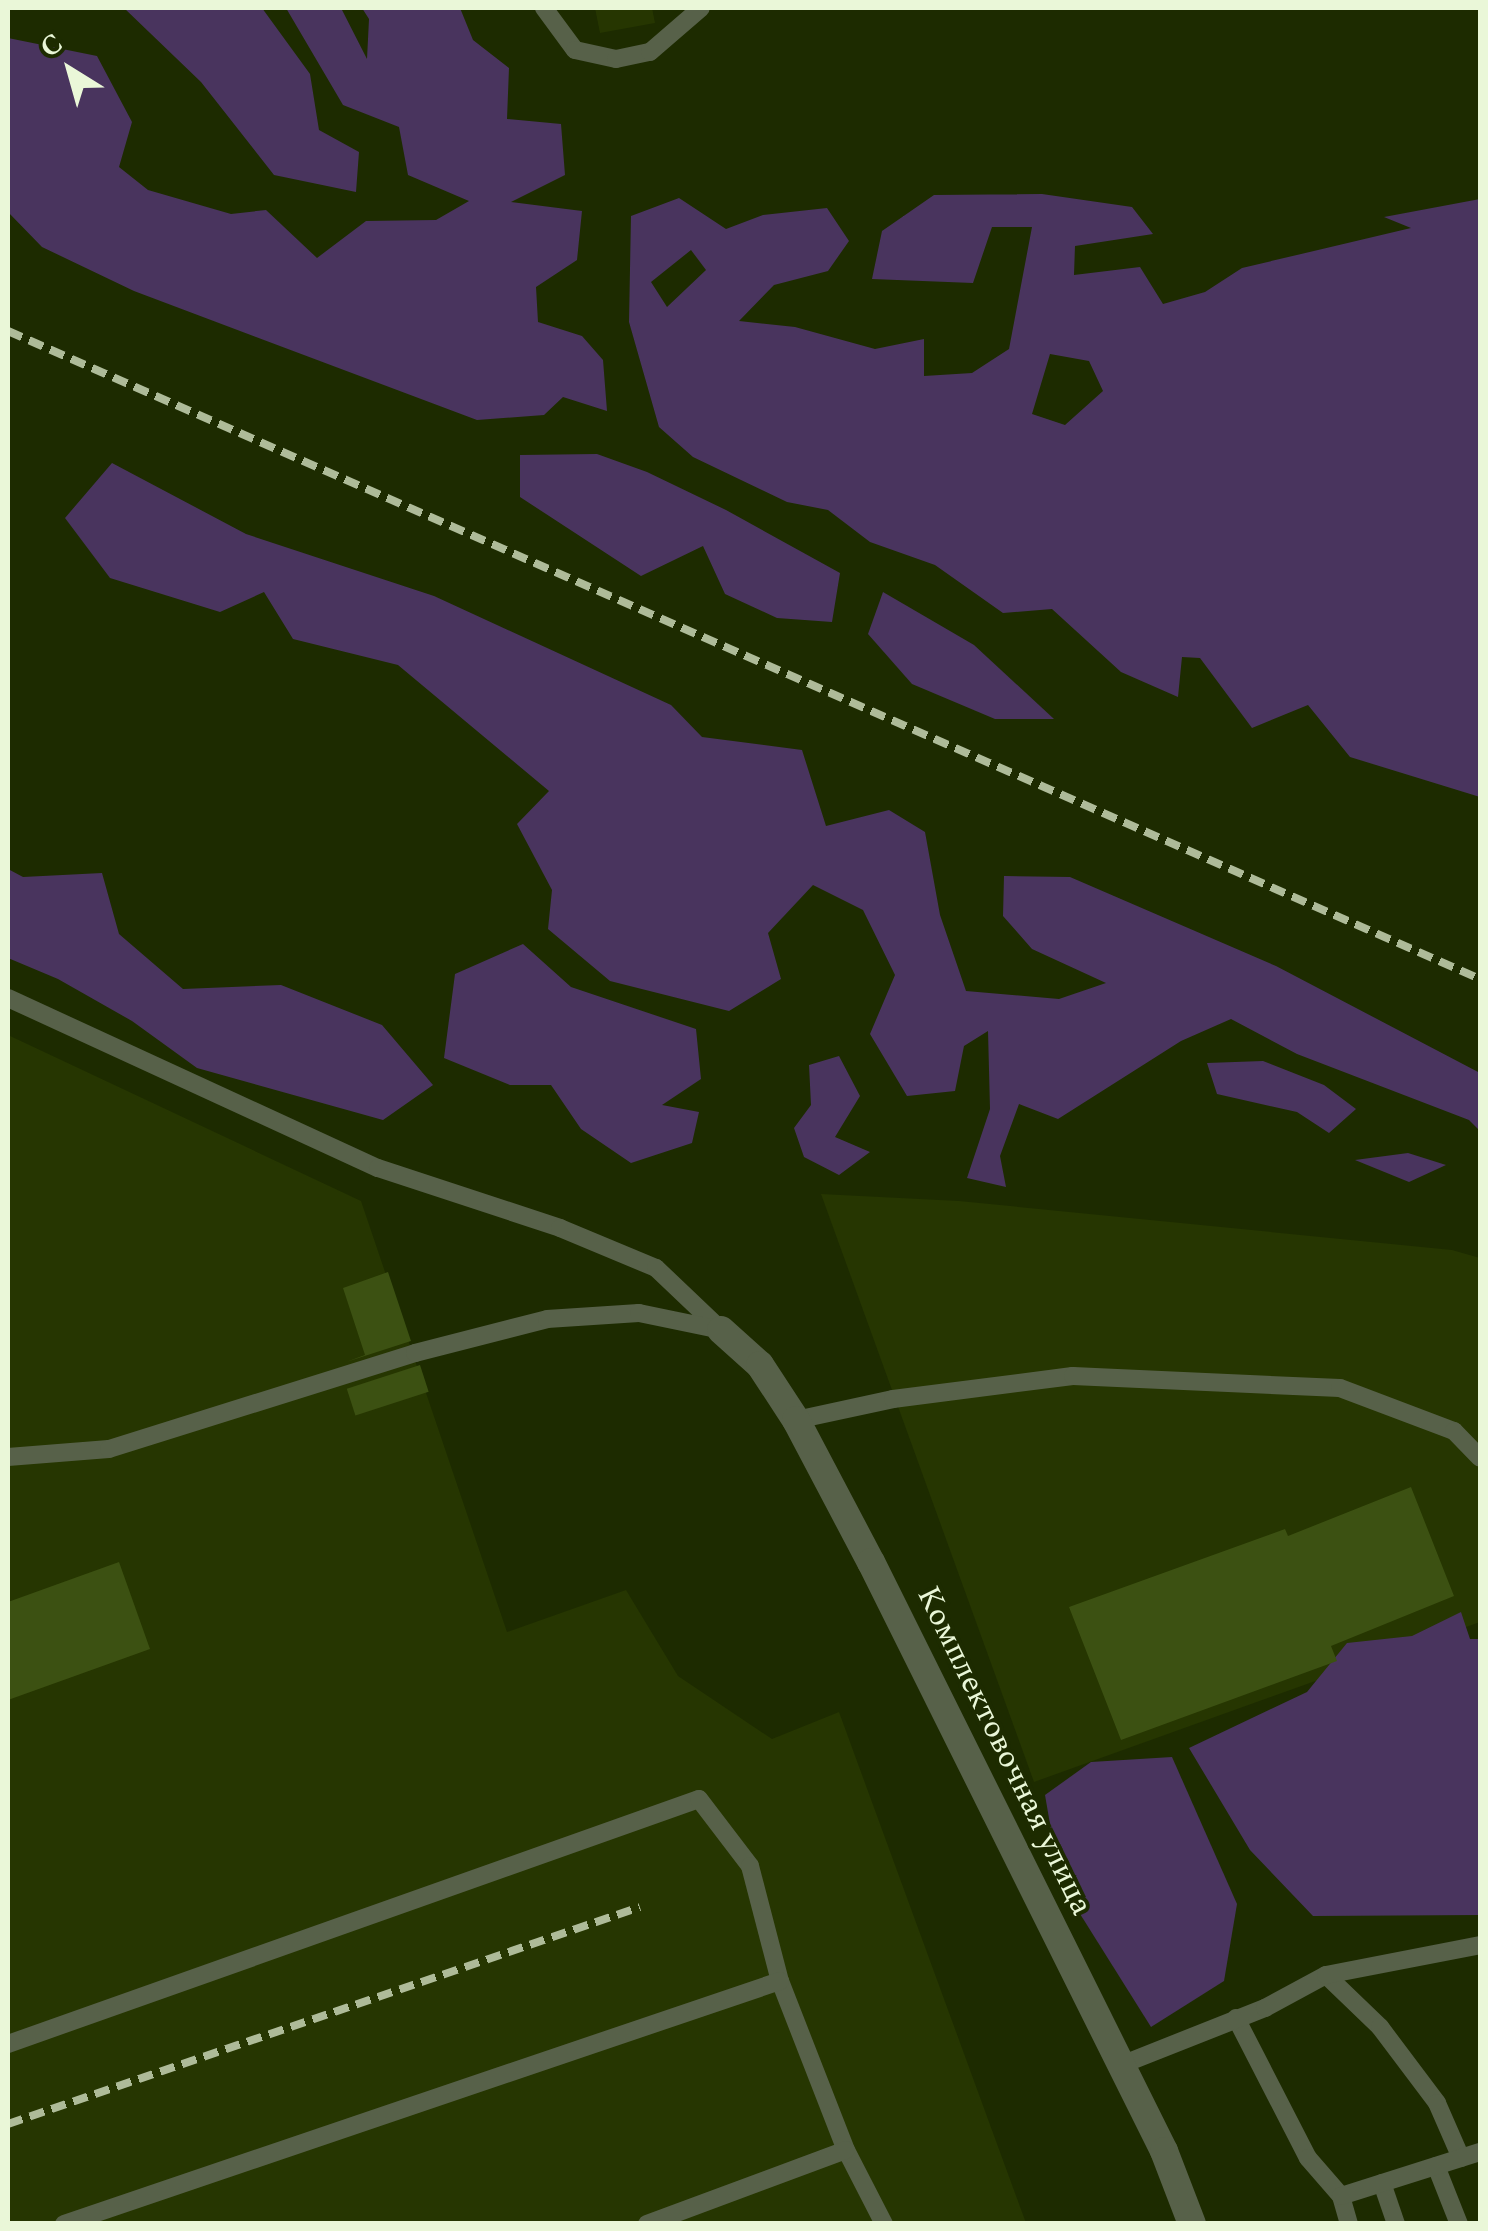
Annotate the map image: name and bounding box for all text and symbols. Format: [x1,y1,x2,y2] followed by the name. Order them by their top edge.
[20,20,120,120] north arrow
[31,22,73,69] text: С
[908,1580,1100,1922] street label: Комплектовочная улица

